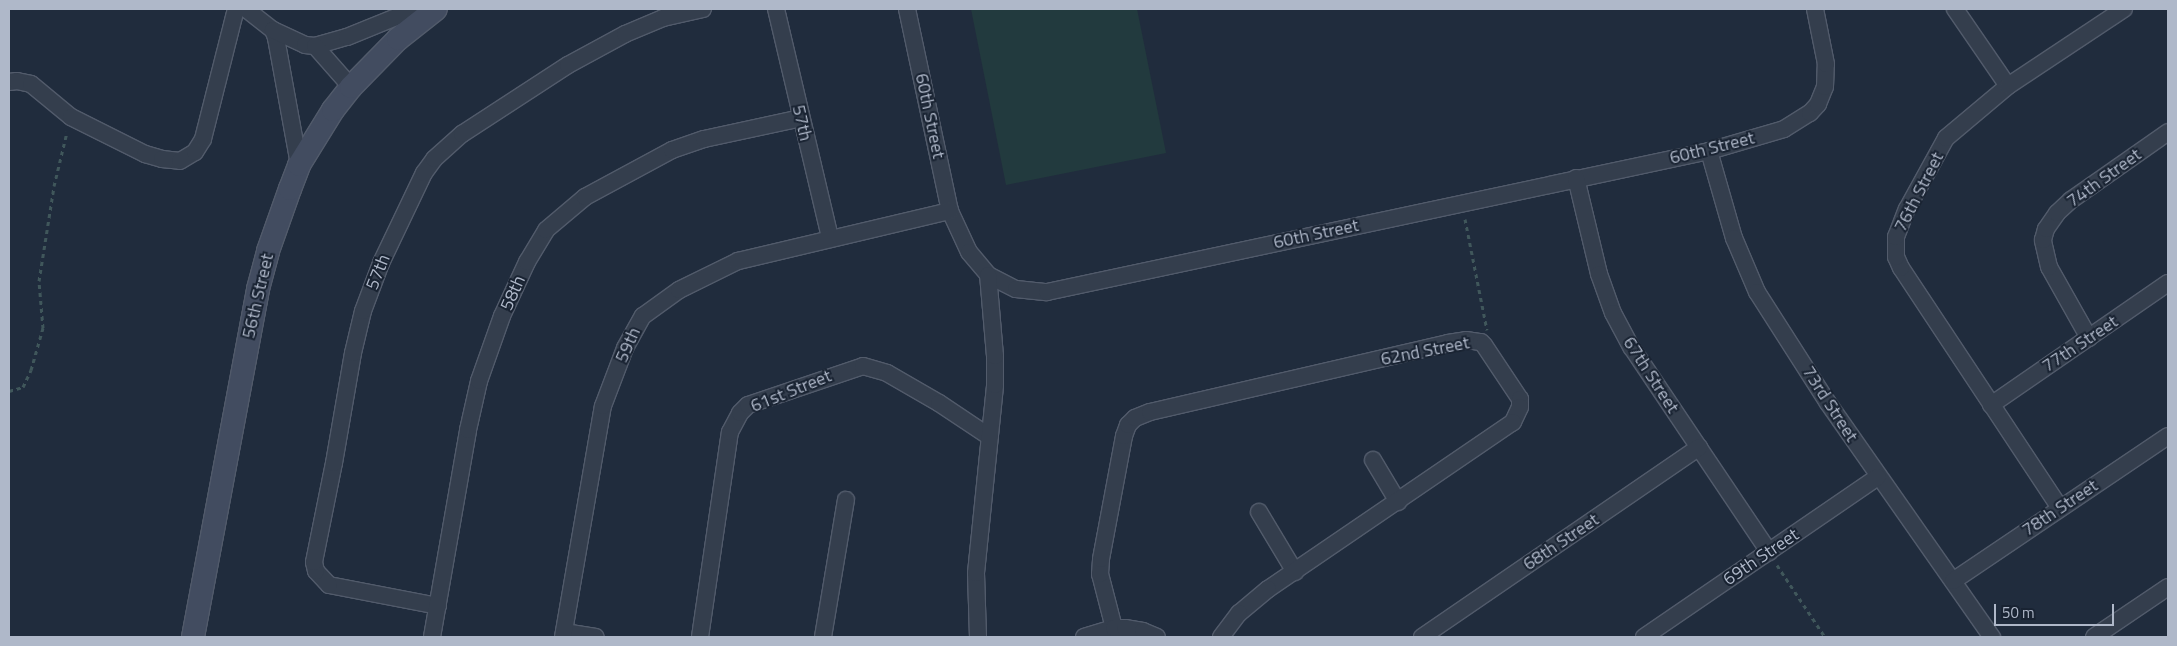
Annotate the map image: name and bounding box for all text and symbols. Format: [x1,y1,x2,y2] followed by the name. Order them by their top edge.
[910,71,950,161] street label: 60th Street
[787,103,817,143] street label: 57th
[1667,127,1757,169] street label: 60th Street
[2063,144,2145,212] street label: 74th Street
[1890,149,1948,235] street label: 76th Street
[1271,214,1361,254] street label: 60th Street
[238,251,278,341] street label: 56th Street
[361,251,395,293] street label: 57th
[496,272,530,314] street label: 58th
[2038,311,2122,377] street label: 77th Street
[611,324,645,366] street label: 59th
[1379,332,1471,370] street label: 62nd Street
[1618,333,1684,417] street label: 67th Street
[1798,362,1862,446] street label: 73rd Street
[747,365,835,417] street label: 61st Street
[2018,475,2102,541] street label: 78th Street
[1519,509,1603,575] street label: 68th Street
[1719,524,1803,590] street label: 69th Street
[1997,594,2117,626] scale bar
[2002,601,2035,624] text: 50 m

